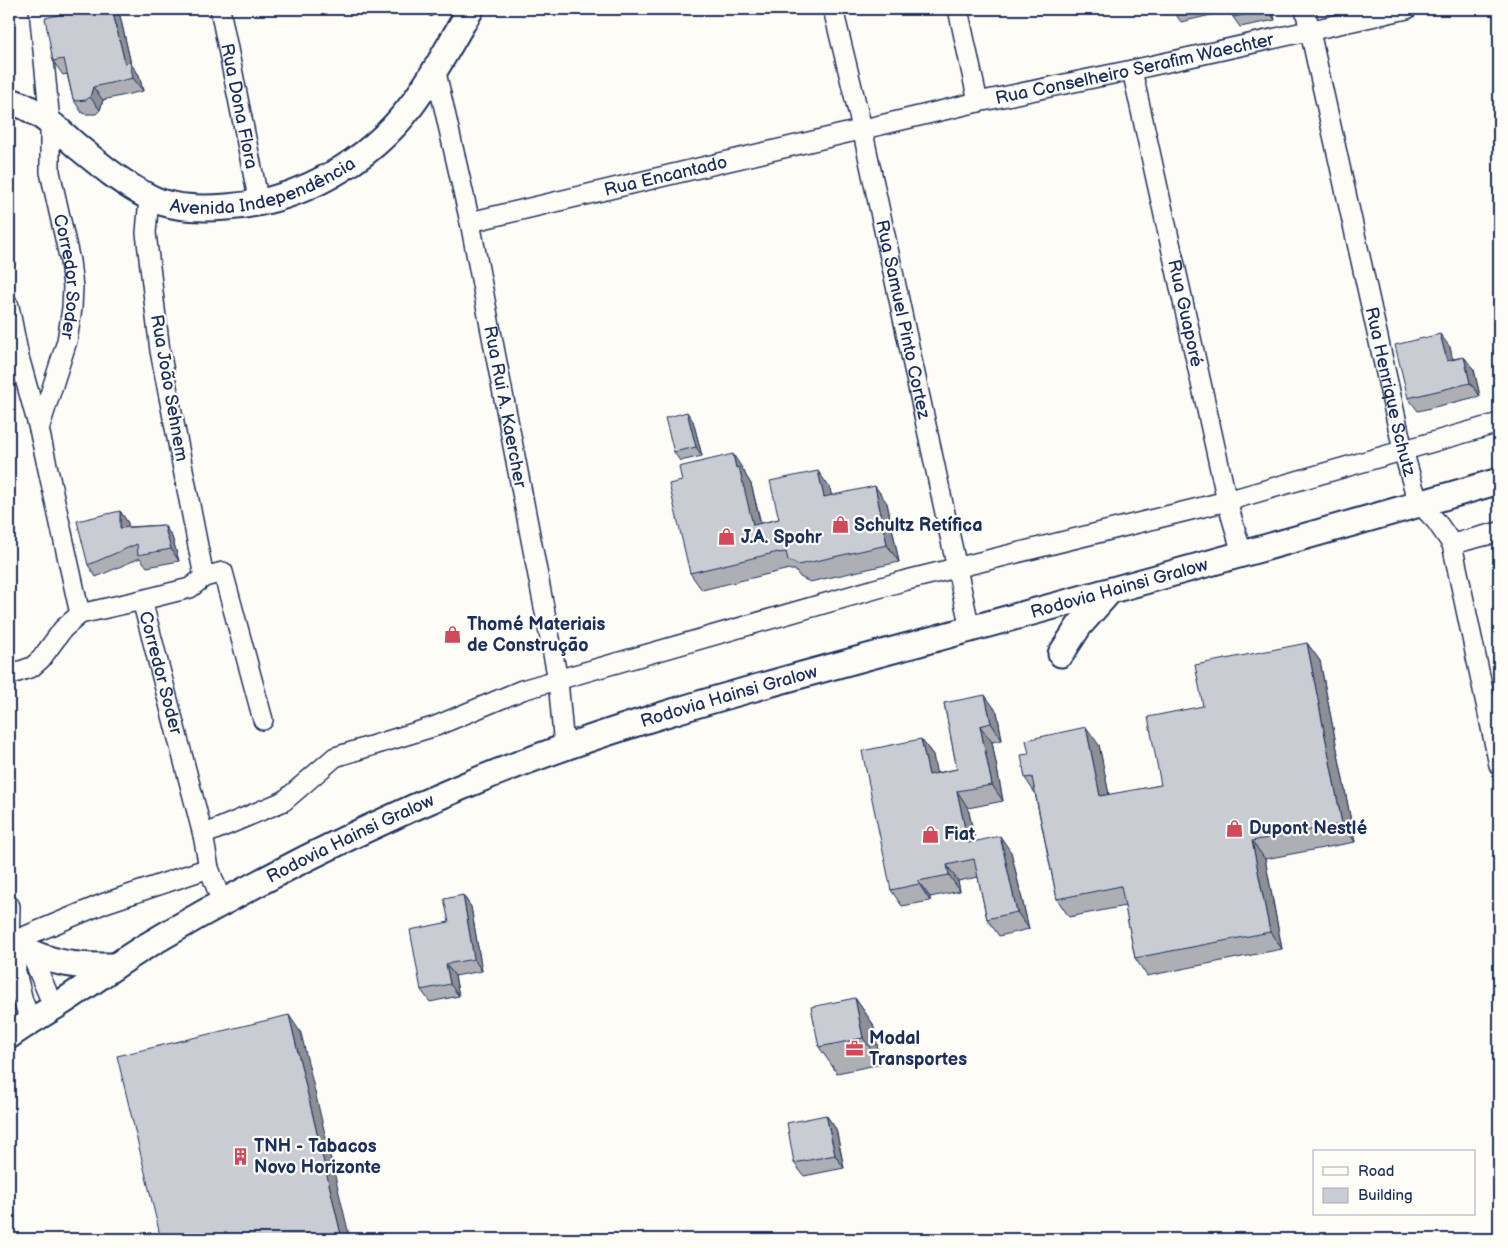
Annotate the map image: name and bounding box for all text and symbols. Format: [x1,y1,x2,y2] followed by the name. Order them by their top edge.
[993,28,1276,109] street label: Rua Conselheiro Serafim Waechter
[217,42,262,171] street label: Rua Dona Flora
[602,151,729,200] street label: Rua Encantado
[168,153,359,219] street label: Avenida Independência
[49,212,84,341] street label: Corredor Soder
[872,218,935,421] street label: Rua Samuel Pinto Cortez
[1164,258,1208,369] street label: Rua Guaporé
[1361,305,1420,479] street label: Rua Henrique Schutz
[146,313,192,463] street label: Rua João Sehnem
[480,324,531,490] street label: Rua Rui A. Kaercher
[830,515,850,535] shop icon: Schultz Retífica
[854,515,982,536] place label: Schultz Retífica
[717,527,737,547] shop icon: J.A. Spohr
[741,527,823,548] place label: J.A. Spohr
[1028,554,1210,623] street label: Rodovia Hainsi Gralow
[135,609,187,737] street label: Corredor Soder
[467,614,605,656] place label: Thomé Materiais de Construção
[443,624,463,644] shop icon: Thomé Materiais de Construção
[638,661,820,732] street label: Rodovia Hainsi Gralow
[263,789,437,887] street label: Rodovia Hainsi Gralow
[1225,818,1245,838] shop icon: Dupont Nestlé
[1249,818,1367,839] place label: Dupont Nestlé
[920,824,940,844] shop icon: Fiat
[944,824,975,845] place label: Fiat
[869,1028,967,1070] place label: Modal Transportes
[845,1038,865,1058] office icon: Modal Transportes
[254,1136,381,1178] place label: TNH - Tabacos Novo Horizonte
[230,1146,250,1166] building icon: TNH - Tabacos Novo Horizonte
[1313,1150,1476,1216] legend
[1358,1162,1394,1181] text: Road
[1358,1186,1413,1205] text: Building

